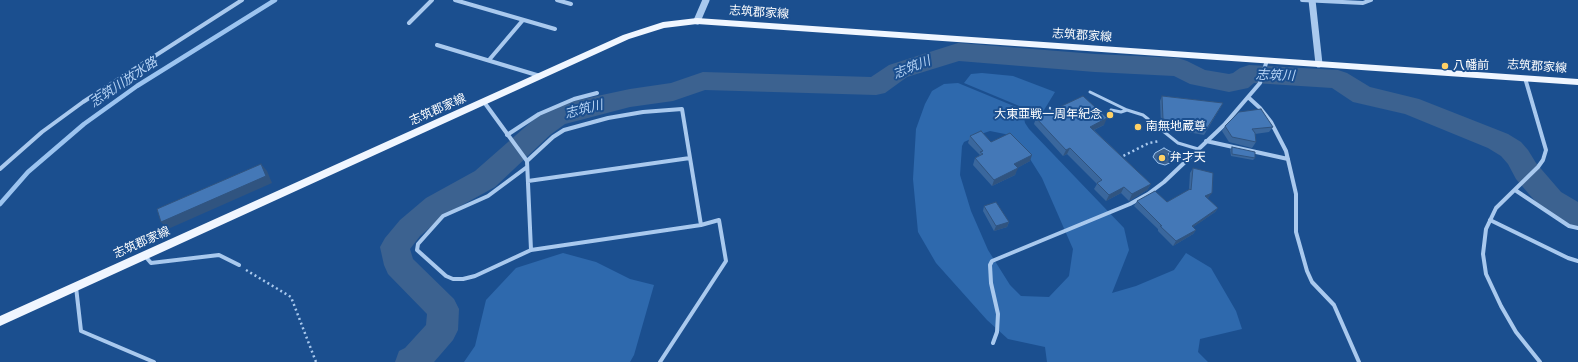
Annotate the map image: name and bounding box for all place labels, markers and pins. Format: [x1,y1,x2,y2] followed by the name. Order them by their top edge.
[1453,59,1489,73] place label: 八幡前
[1440,61,1450,71] marker: 八幡前
[994,108,1102,122] place label: 大東亜戦一周年紀念
[1105,110,1115,120] marker: 大東亜戦一周年紀念
[1146,120,1206,134] place label: 南無地蔵尊
[1133,122,1143,132] marker: 南無地蔵尊
[1170,151,1206,165] place label: 弁才天
[1157,153,1167,163] marker: 弁才天

